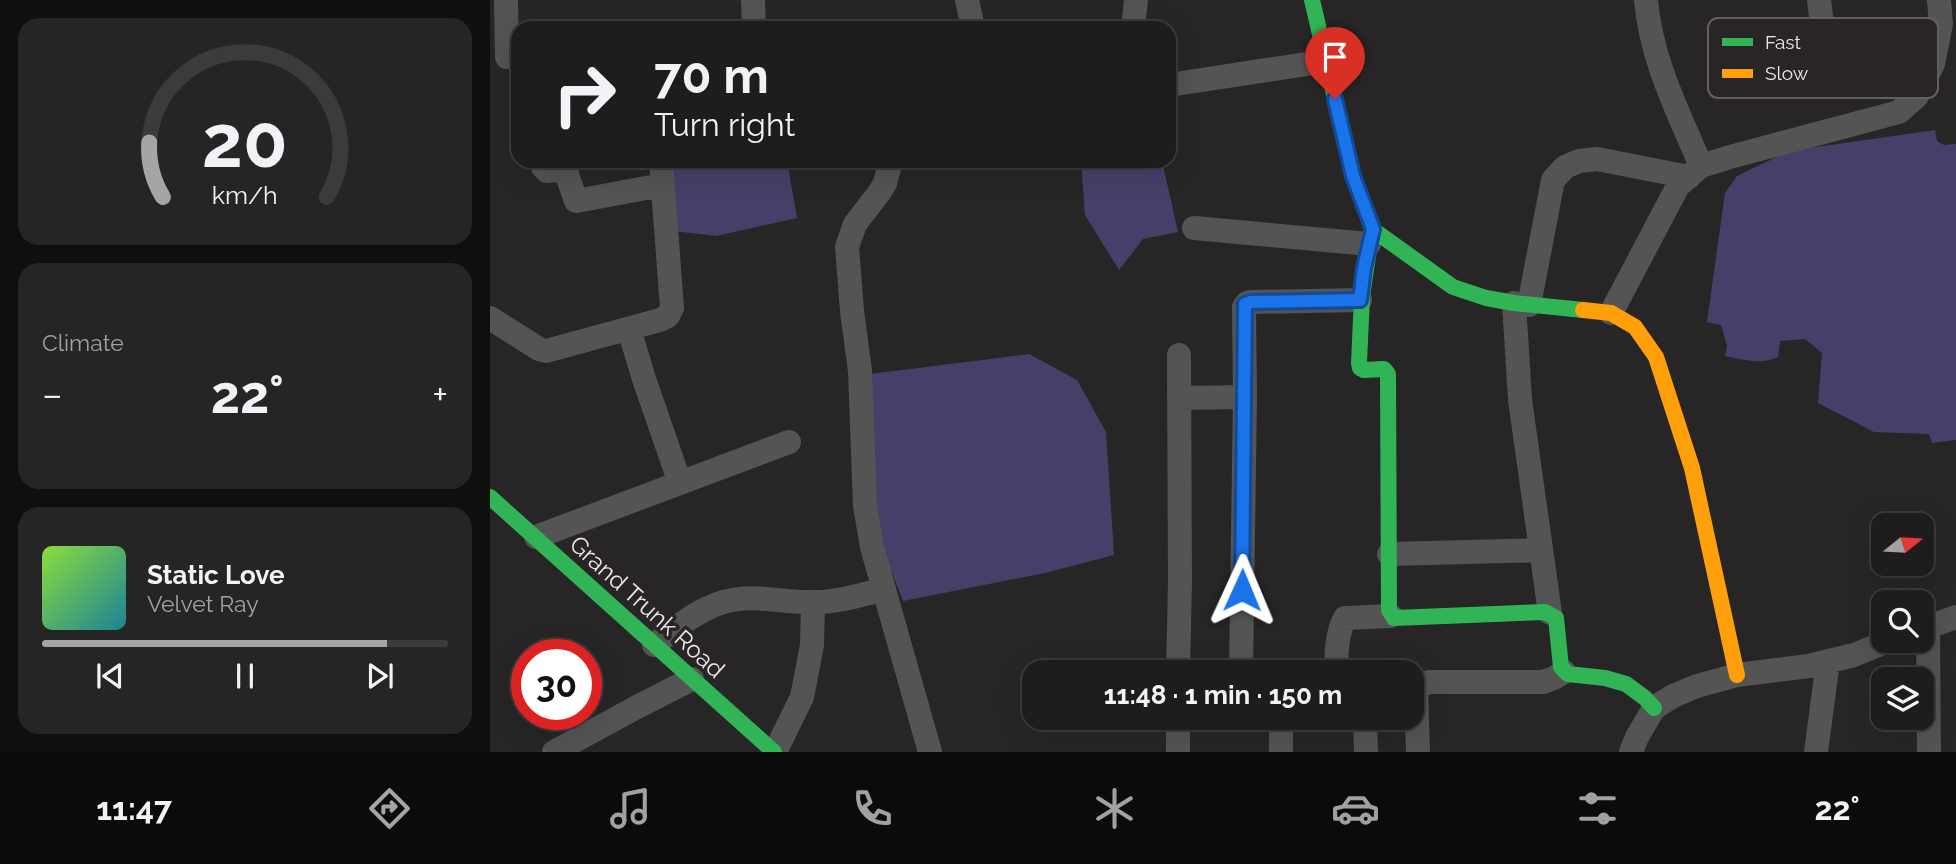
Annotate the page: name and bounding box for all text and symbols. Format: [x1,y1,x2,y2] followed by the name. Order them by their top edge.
[1708,18,1938,98] legend
[1305,27,1365,99] pin
[1765,31,1801,53] text: Fast
[1316,38,1354,76] icon: arrive
[654,47,769,104] text: 70 m
[539,49,630,140] icon: right
[1765,62,1809,84] text: Slow
[202,100,288,185] text: 20
[654,106,795,143] text: Turn right
[212,180,278,210] text: km/h
[42,329,124,356] text: Climate
[211,364,284,425] text: 22°
[42,372,62,417] text: −
[432,372,448,417] text: +
[1871,513,1934,576] north arrow
[1871,513,1934,730] map controls
[564,529,731,684] street label: Grand Trunk Road
[1205,553,1279,627] position arrow
[147,560,285,590] text: Static Love
[147,590,259,617] text: Velvet Ray
[1871,590,1934,653] button: search
[511,639,602,730] speed limit sign: 30
[91,657,129,695] icon: previous
[226,657,264,695] icon: pause
[361,657,399,695] icon: next
[1871,667,1934,730] button: layers
[1104,680,1342,710] text: 11:48 · 1 min · 150 m
[365,784,414,833] icon: directions
[606,784,655,833] icon: music
[848,784,897,833] icon: phone
[1090,784,1139,833] icon: climate
[1331,784,1380,833] icon: car
[1573,784,1622,833] icon: filters
[96,790,172,827] text: 11:47
[1815,790,1860,827] text: 22°

